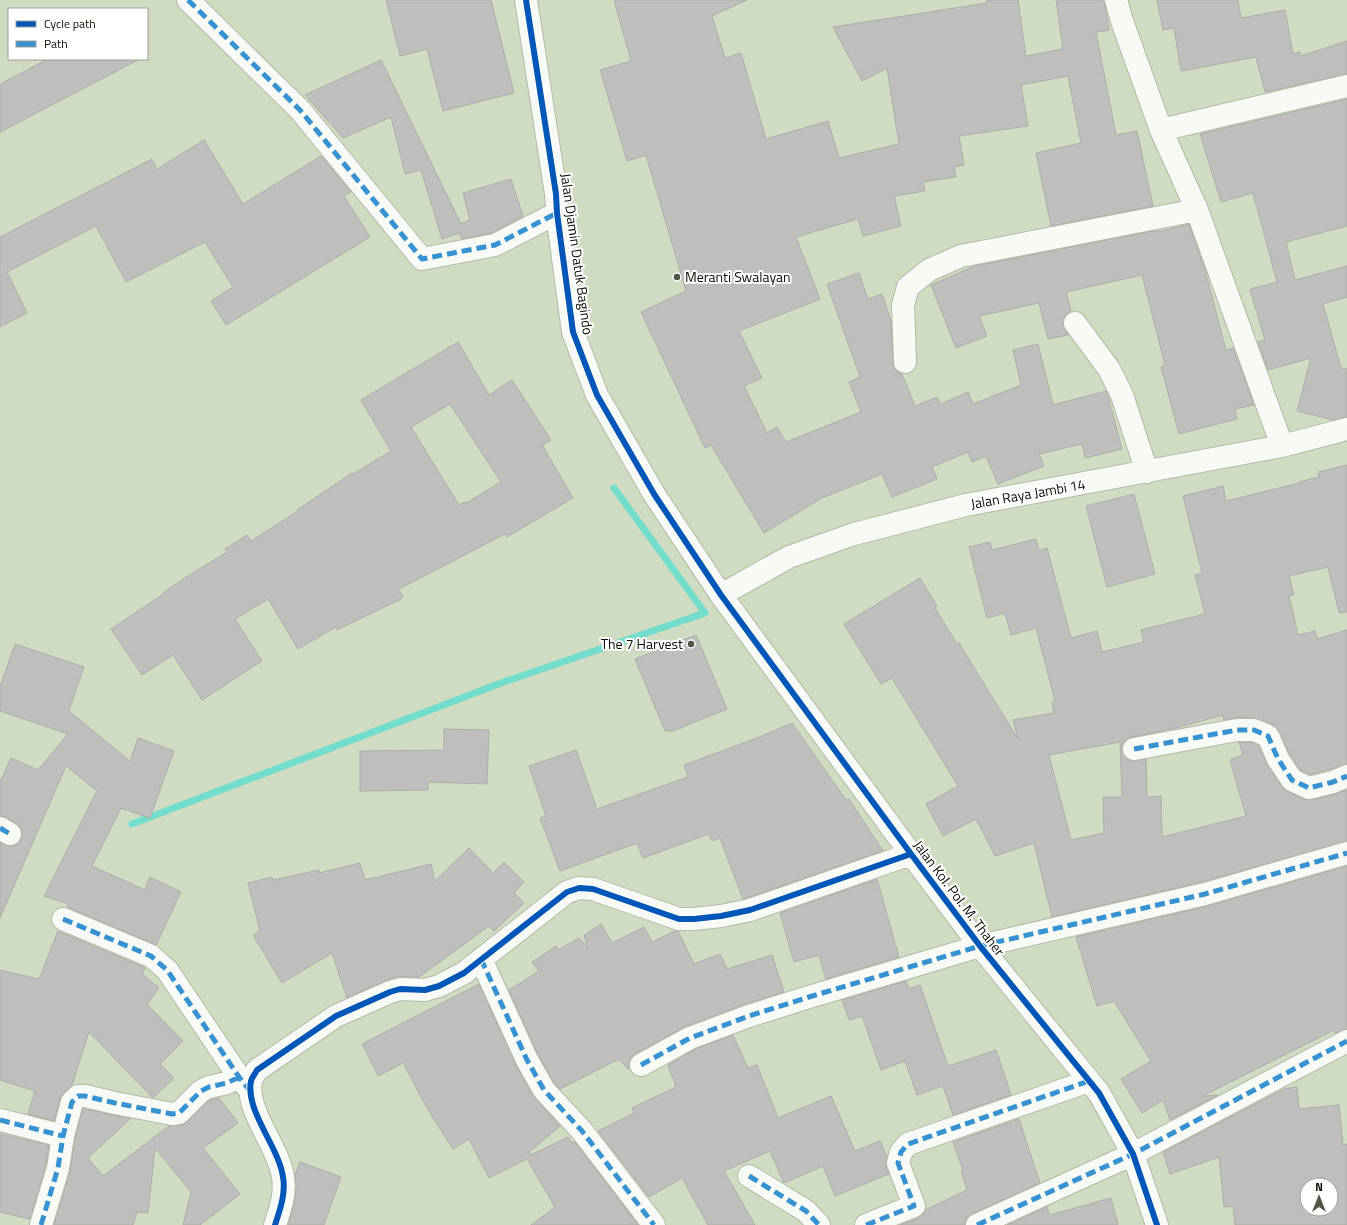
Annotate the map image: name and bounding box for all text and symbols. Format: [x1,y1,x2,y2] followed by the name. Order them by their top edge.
[8,8,148,60] legend
[44,14,96,33] text: Cycle path
[44,34,68,53] text: Path
[556,172,599,336] street label: Jalan Djamin Datuk Bagindo
[685,266,791,287] place label: Meranti Swalayan
[672,272,682,282] marker: Meranti Swalayan
[969,473,1087,514] street label: Jalan Raya Jambi 14
[601,633,683,654] place label: The 7 Harvest
[686,639,696,649] marker: The 7 Harvest
[909,835,1010,960] street label: Jalan Kol. Pol. M. Thaher
[1299,1177,1339,1217] north arrow
[1315,1179,1323,1195] text: N

